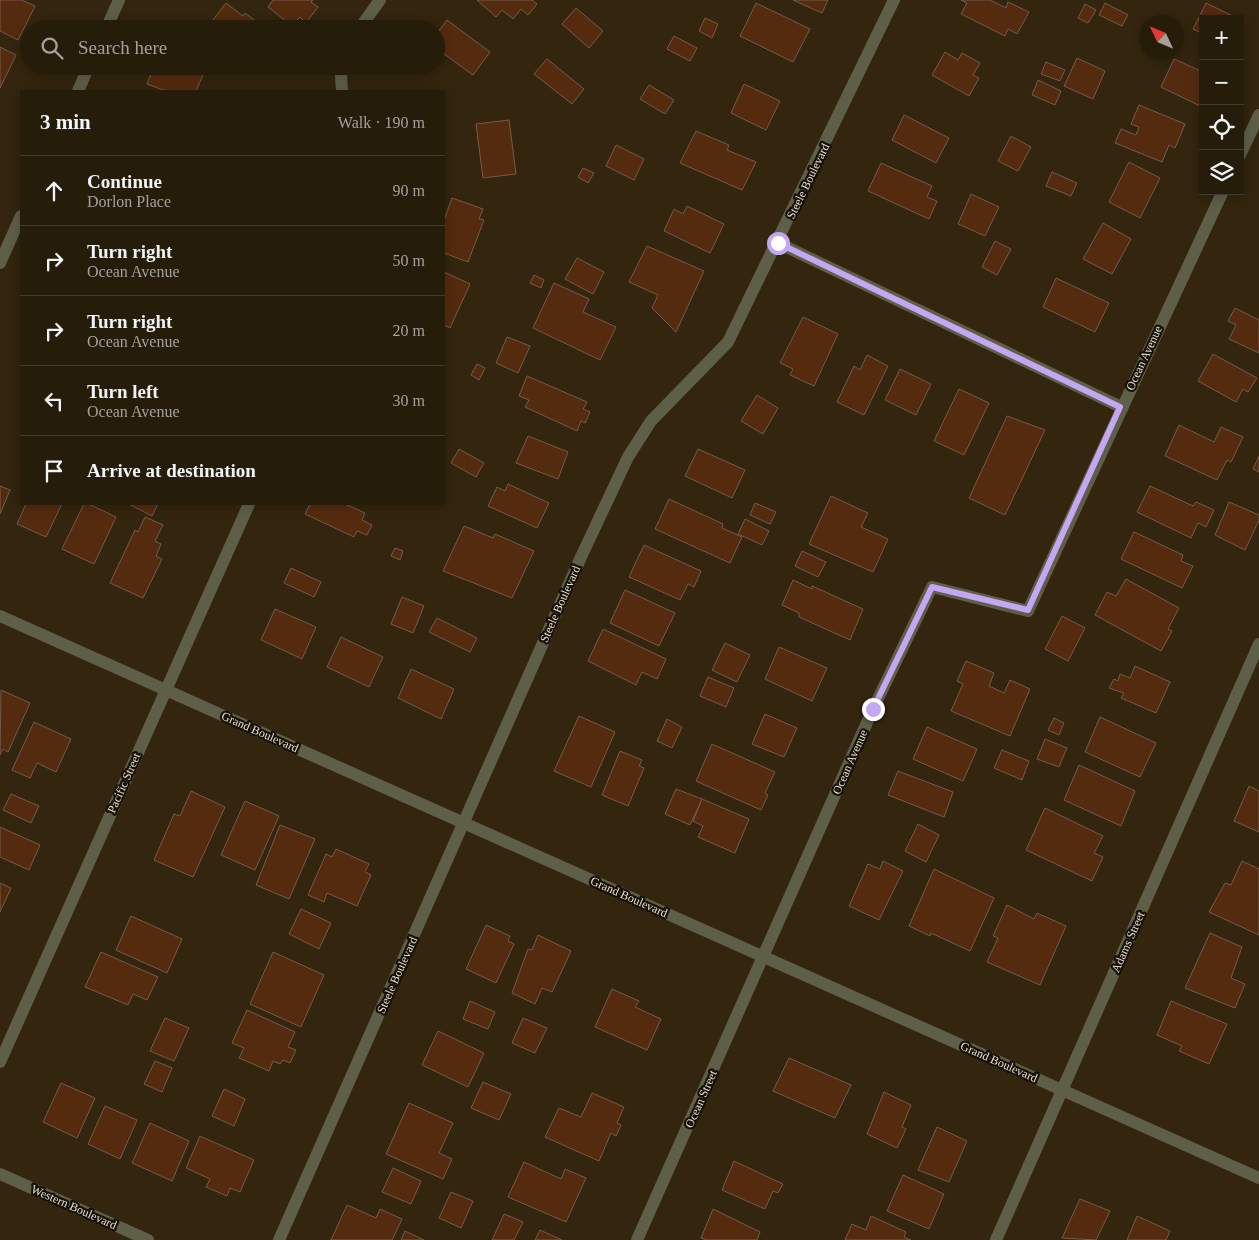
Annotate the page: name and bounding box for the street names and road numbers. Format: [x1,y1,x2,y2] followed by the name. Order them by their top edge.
[784,141,832,221] street label: Steele Boulevard
[1123,324,1165,392] street label: Ocean Avenue
[537,564,583,644] street label: Steele Boulevard
[219,709,301,755] street label: Grand Boulevard
[829,727,871,797] street label: Ocean Avenue
[105,750,144,815] street label: Pacific Street
[588,874,670,920] street label: Grand Boulevard
[1108,909,1148,975] street label: Adams Street
[374,935,420,1015] street label: Steele Boulevard
[958,1039,1040,1085] street label: Grand Boulevard
[682,1067,720,1130] street label: Ocean Street
[29,1182,119,1232] street label: Western Boulevard

